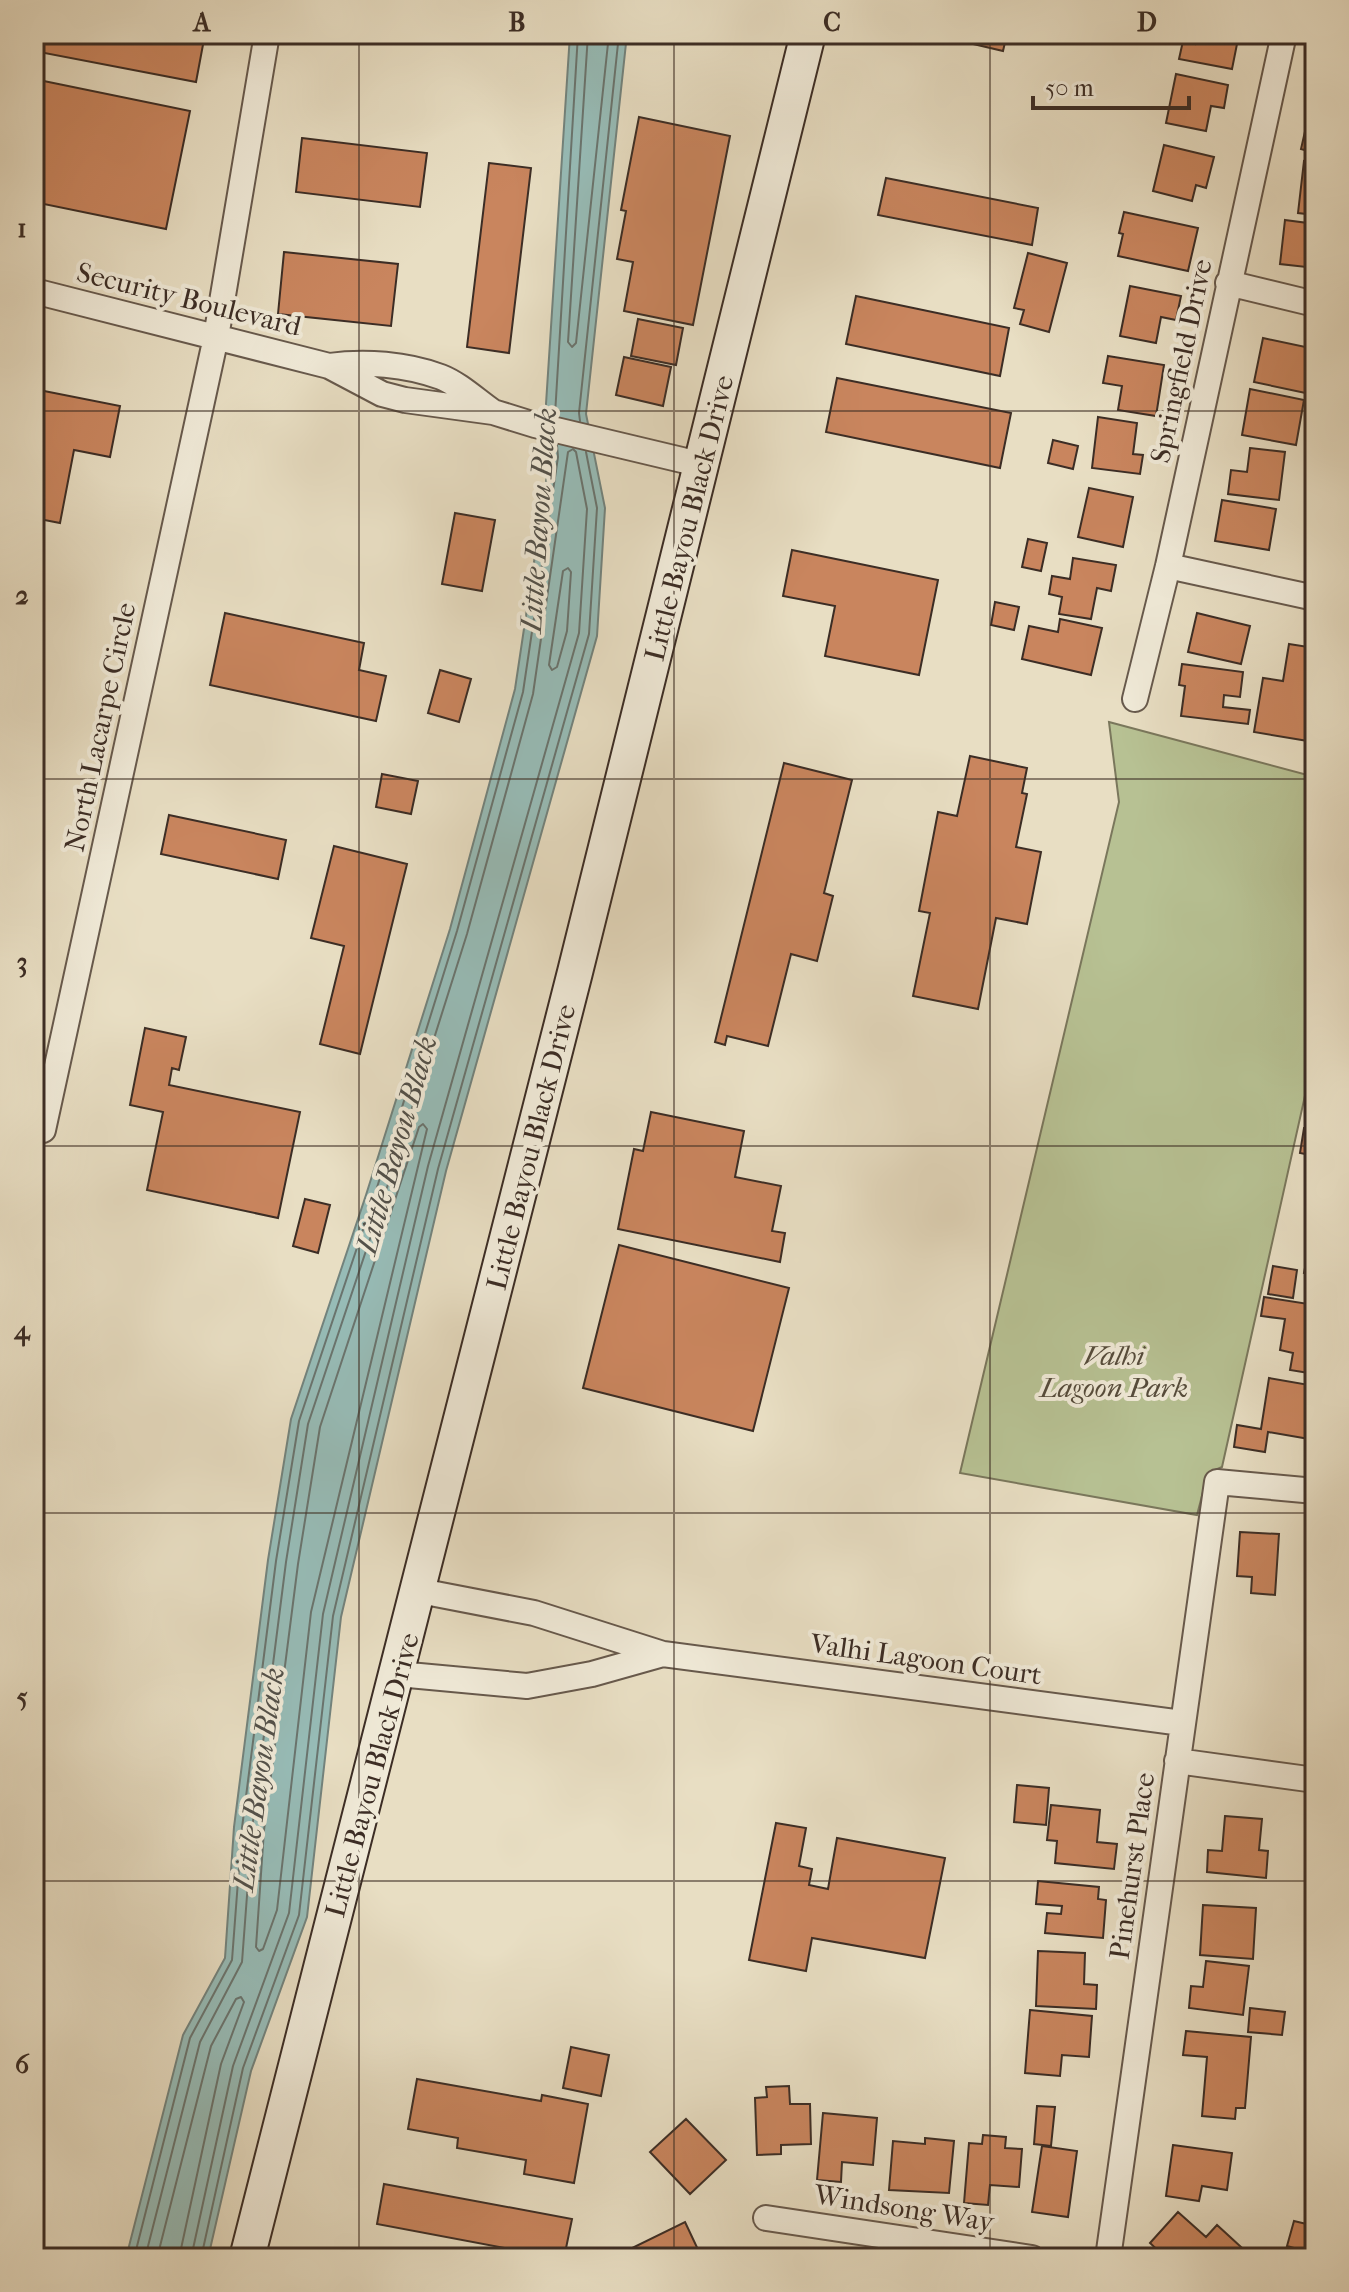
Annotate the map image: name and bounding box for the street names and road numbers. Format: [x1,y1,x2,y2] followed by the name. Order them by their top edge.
[73,255,305,343] street label: Security Boulevard
[1143,256,1219,466] street label: Springfield Drive
[638,372,741,664] street label: Little Bayou Black Drive
[57,599,143,855] street label: North Lacarpe Circle
[480,1001,583,1293] street label: Little Bayou Black Drive
[807,1626,1044,1692] street label: Valhi Lagoon Court
[318,1629,426,1921] street label: Little Bayou Black Drive
[1103,1770,1161,1961] street label: Pinehurst Place
[811,2177,997,2239] street label: Windsong Way

